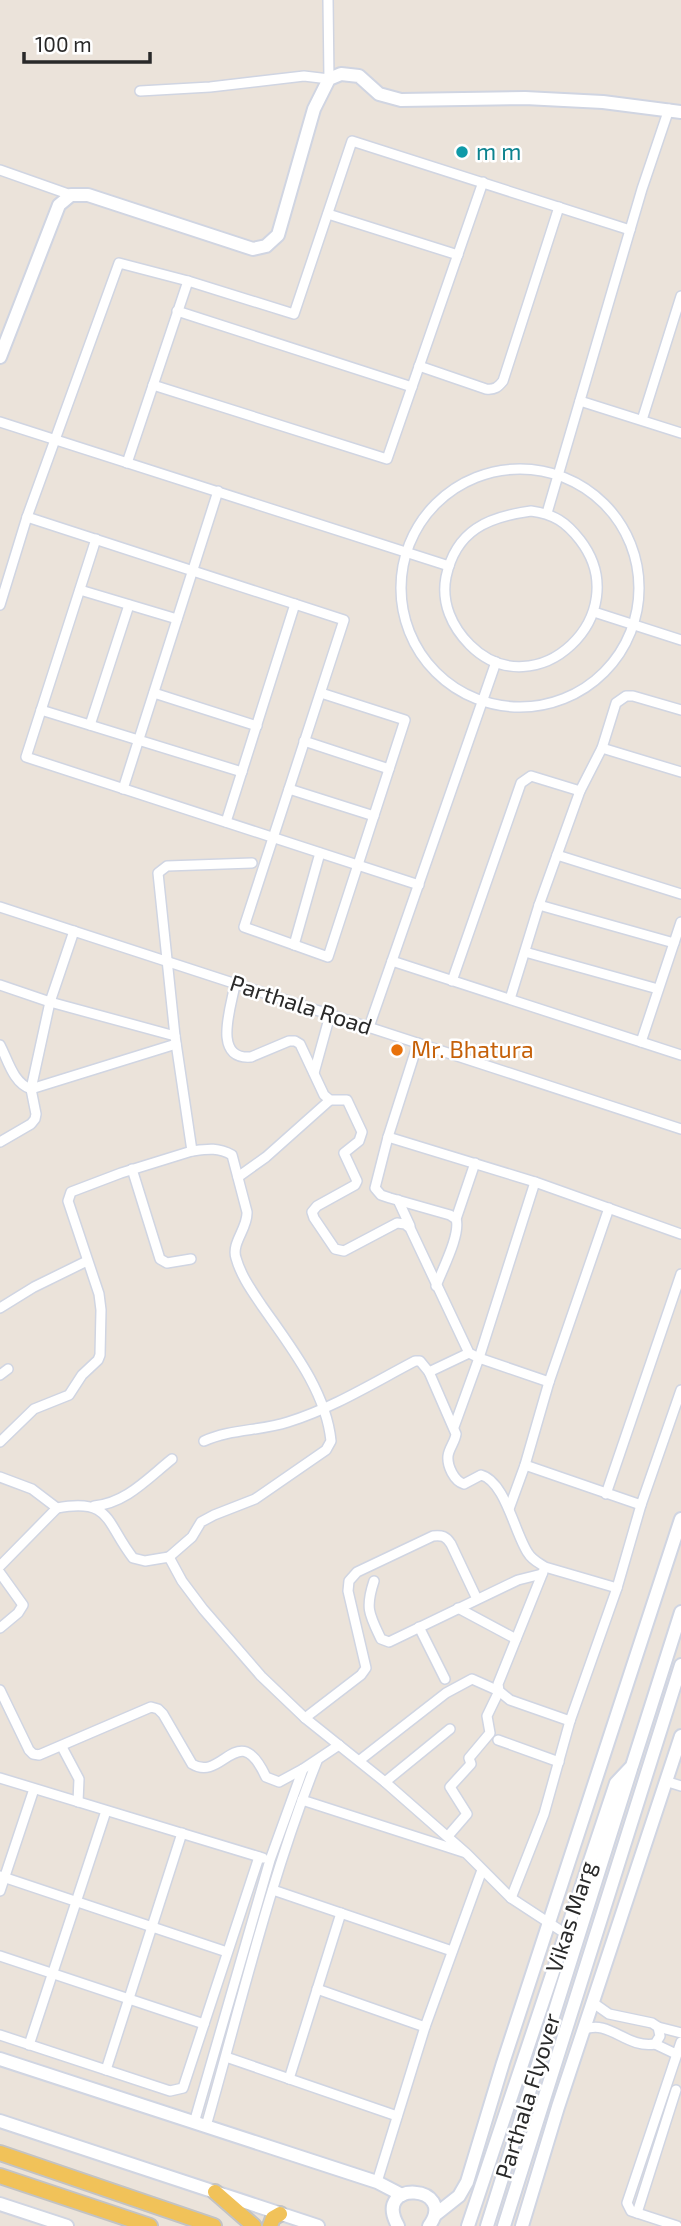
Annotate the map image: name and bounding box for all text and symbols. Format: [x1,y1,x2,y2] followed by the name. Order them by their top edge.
[24,21,150,65] scale bar
[35,31,92,56] text: 100 m
[476,137,521,165] place label: m m
[454,144,470,160] marker: m m
[227,968,376,1040] street label: Parthala Road
[411,1035,534,1063] place label: Mr. Bhatura
[389,1042,405,1058] marker: Mr. Bhatura
[539,1857,601,1976] street label: Vikas Marg
[489,2009,566,2182] street label: Parthala Flyover

